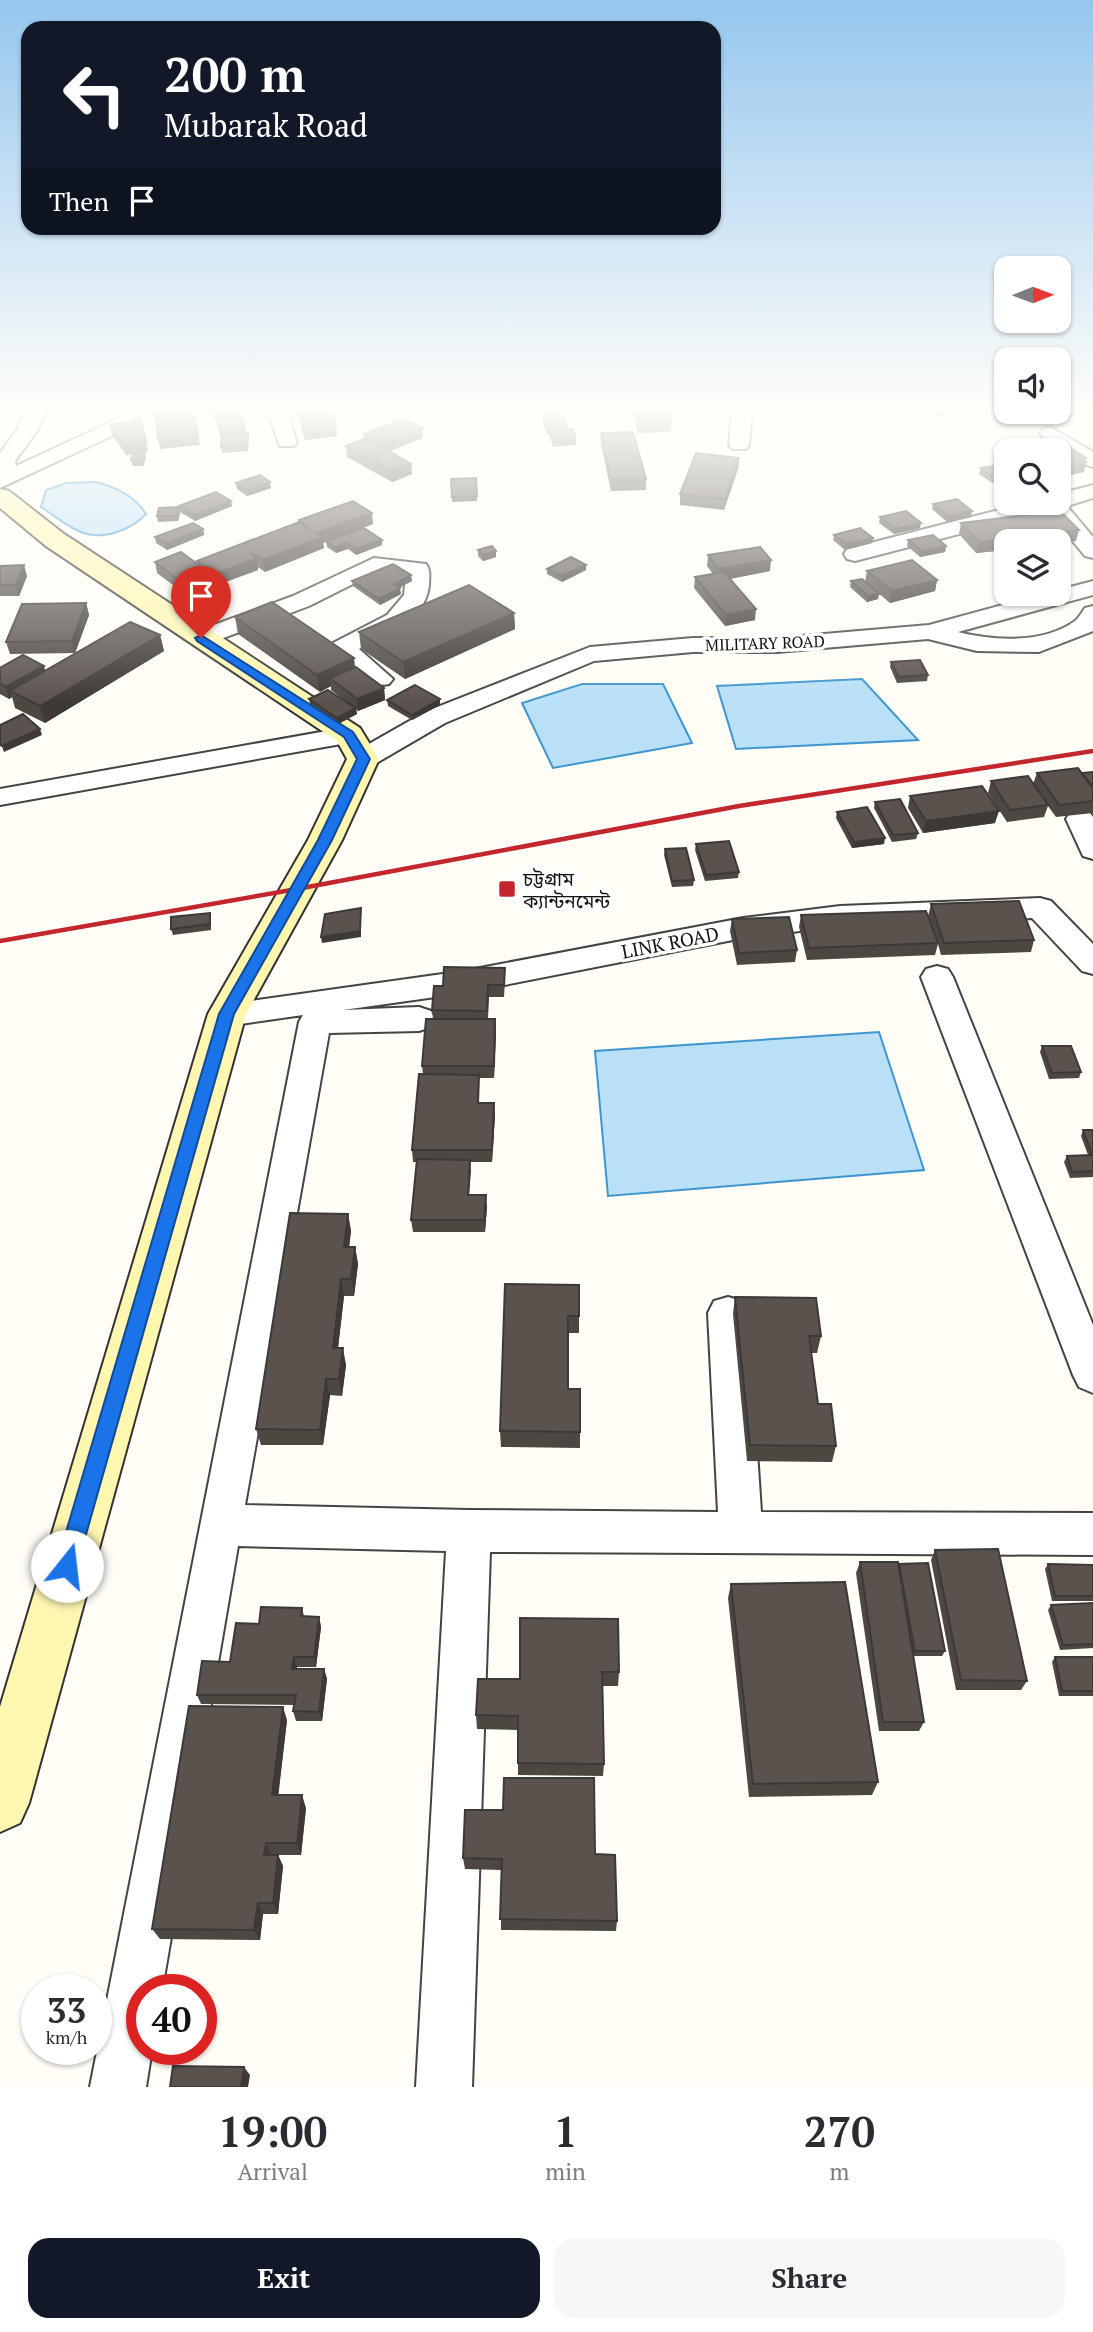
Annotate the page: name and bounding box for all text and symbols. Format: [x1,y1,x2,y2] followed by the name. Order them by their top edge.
[164,41,306,106] text: 200 m
[49,49,140,140] icon: left
[164,104,368,146] text: Mubarak Road
[123,182,161,220] icon: arrive
[49,184,109,218] text: Then
[994,256,1071,332] north arrow
[994,256,1071,606] map controls
[994,347,1071,424] button: sound
[994,438,1071,515] button: search
[994,529,1071,606] button: layers
[171,566,231,638] pin
[182,577,220,615] icon: arrive
[705,630,825,656] street label: MILITARY ROAD
[522,866,611,913] place label: চট্টগ্রাম ক্যান্টনমেন্ট
[497,879,517,899] marker: চট্টগ্রাম ক্যান্টনমেন্ট
[619,920,721,964] street label: LINK ROAD
[30,1529,104,1603] position arrow
[126,1974,217,2065] speed limit sign: 40
[47,1987,86,2033] text: 33
[46,2025,87,2049] text: km/h
[218,2103,327,2159] text: 19:00
[554,2103,577,2159] text: 1
[804,2103,875,2159] text: 270
[237,2156,308,2187] text: Arrival
[545,2156,586,2187] text: min
[829,2156,849,2187] text: m
[28,2238,540,2318] button: Exit
[554,2238,1065,2318] button: Share

